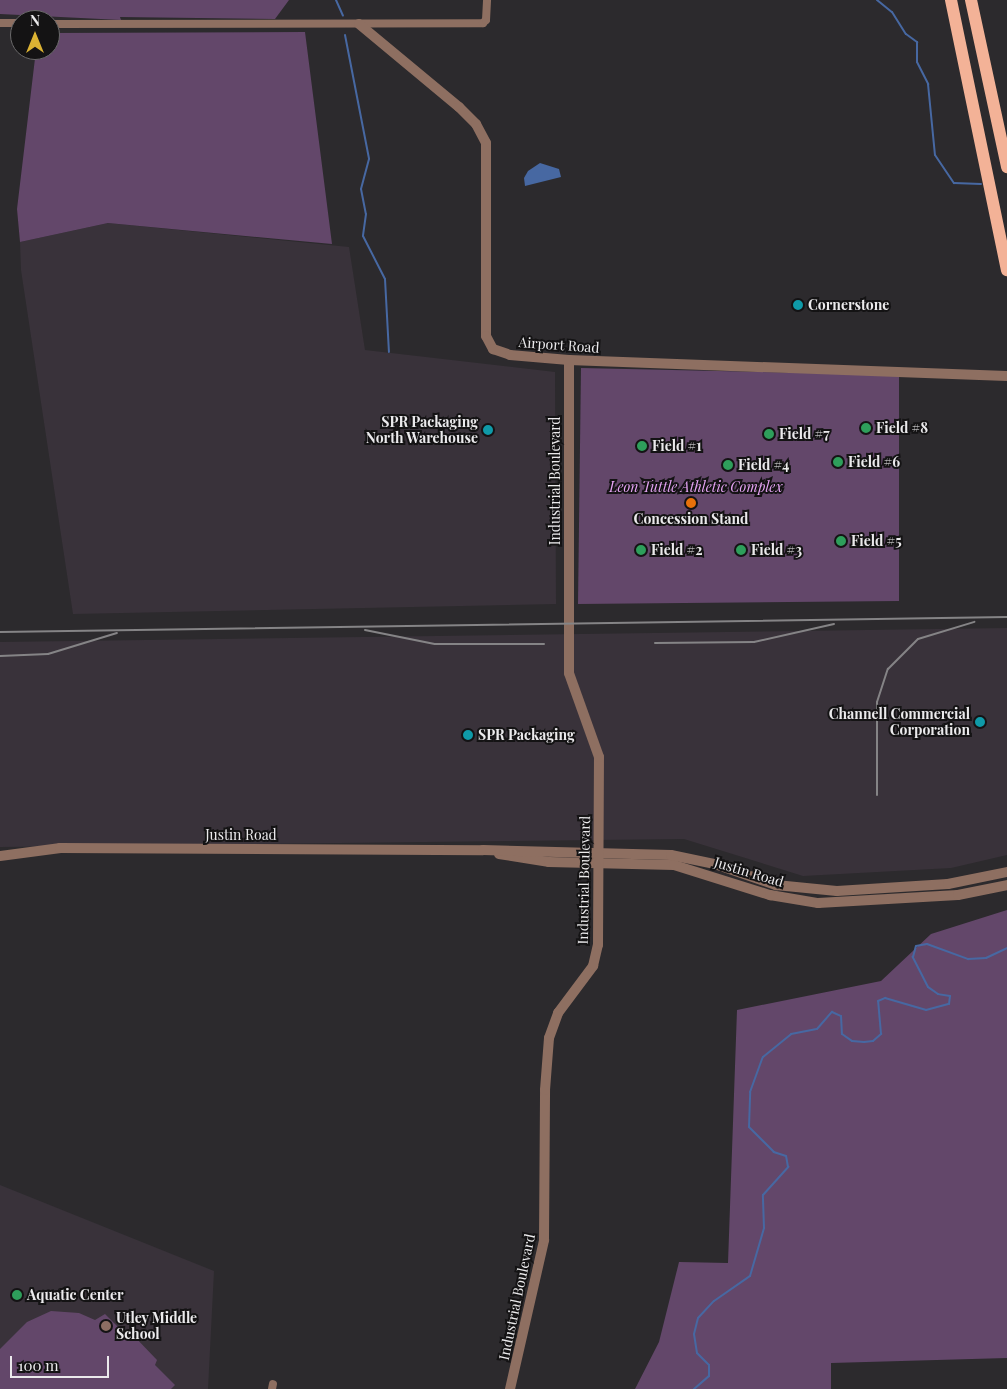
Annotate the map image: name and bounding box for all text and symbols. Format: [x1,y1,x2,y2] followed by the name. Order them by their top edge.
[10,10,60,60] north arrow
[30,11,40,30] text: N
[808,297,889,313] place label: Cornerstone
[792,299,804,311] marker: Cornerstone
[518,334,600,356] street label: Airport Road
[365,414,478,447] place label: SPR Packaging North Warehouse
[547,417,563,545] street label: Industrial Boulevard
[876,420,928,436] place label: Field #8
[860,422,872,434] marker: Field #8
[482,424,494,436] marker: SPR Packaging North Warehouse
[779,426,830,442] place label: Field #7
[763,428,775,440] marker: Field #7
[652,438,702,454] place label: Field #1
[636,440,648,452] marker: Field #1
[848,454,900,470] place label: Field #6
[832,456,844,468] marker: Field #6
[738,457,789,473] place label: Field #4
[722,459,734,471] marker: Field #4
[609,479,783,495] park label: Leon Tuttle Athletic Complex
[685,497,697,509] marker: Concession Stand
[634,511,748,527] place label: Concession Stand
[851,533,902,549] place label: Field #5
[835,535,847,547] marker: Field #5
[651,542,703,558] place label: Field #2
[751,542,802,558] place label: Field #3
[635,544,647,556] marker: Field #2
[735,544,747,556] marker: Field #3
[829,706,970,739] place label: Channell Commercial Corporation
[974,716,986,728] marker: Channell Commercial Corporation
[478,727,575,743] place label: SPR Packaging
[462,729,474,741] marker: SPR Packaging
[574,816,594,944] street label: Industrial Boulevard
[205,827,277,843] street label: Justin Road
[712,854,786,890] street label: Justin Road
[495,1232,539,1362] street label: Industrial Boulevard
[27,1287,124,1303] place label: Aquatic Center
[11,1289,23,1301] marker: Aquatic Center
[116,1310,198,1342] place label: Utley Middle School
[100,1320,112,1332] marker: Utley Middle School
[12,1346,111,1378] scale bar
[18,1355,59,1375] text: 100 m

